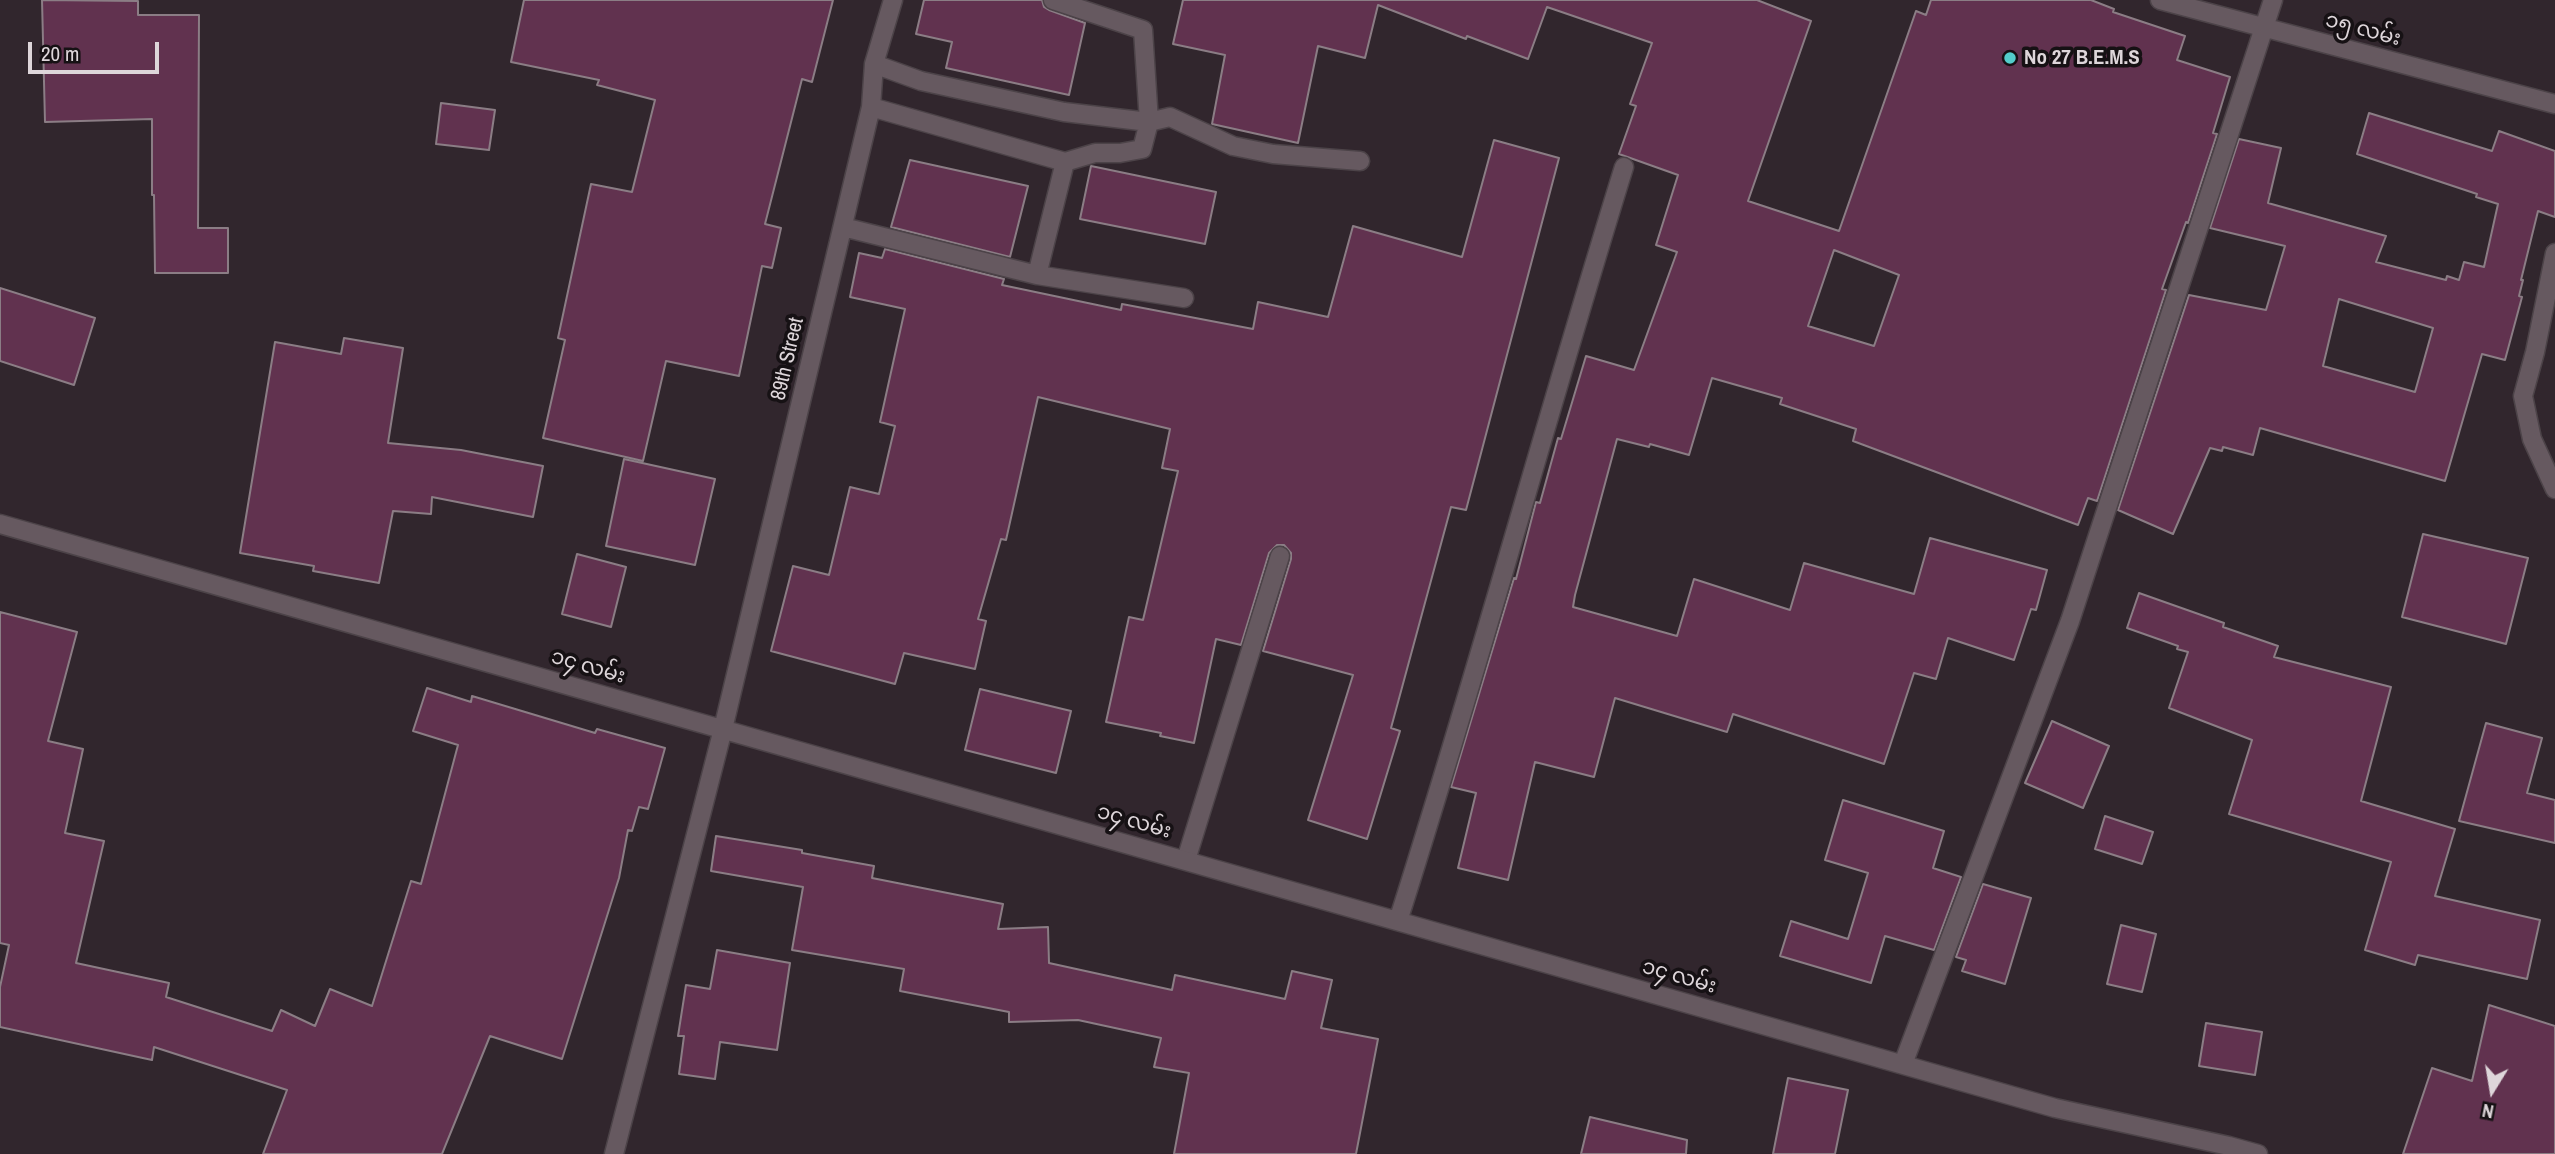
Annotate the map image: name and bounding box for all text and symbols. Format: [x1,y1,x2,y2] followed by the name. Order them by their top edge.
[2322,8,2404,52] street label: ၁၅ လမ်း
[32,28,163,72] scale bar
[41,39,79,68] text: 20 m
[2024,45,2140,71] place label: No 27 B.E.M.S
[2002,50,2018,66] marker: No 27 B.E.M.S
[766,315,810,403] street label: 89th Street
[548,644,628,690] street label: ၁၄ လမ်း
[1094,799,1174,845] street label: ၁၄ လမ်း
[1639,954,1719,1000] street label: ၁၄ လမ်း
[2457,1056,2527,1126] north arrow
[2480,1098,2496,1125] text: N

